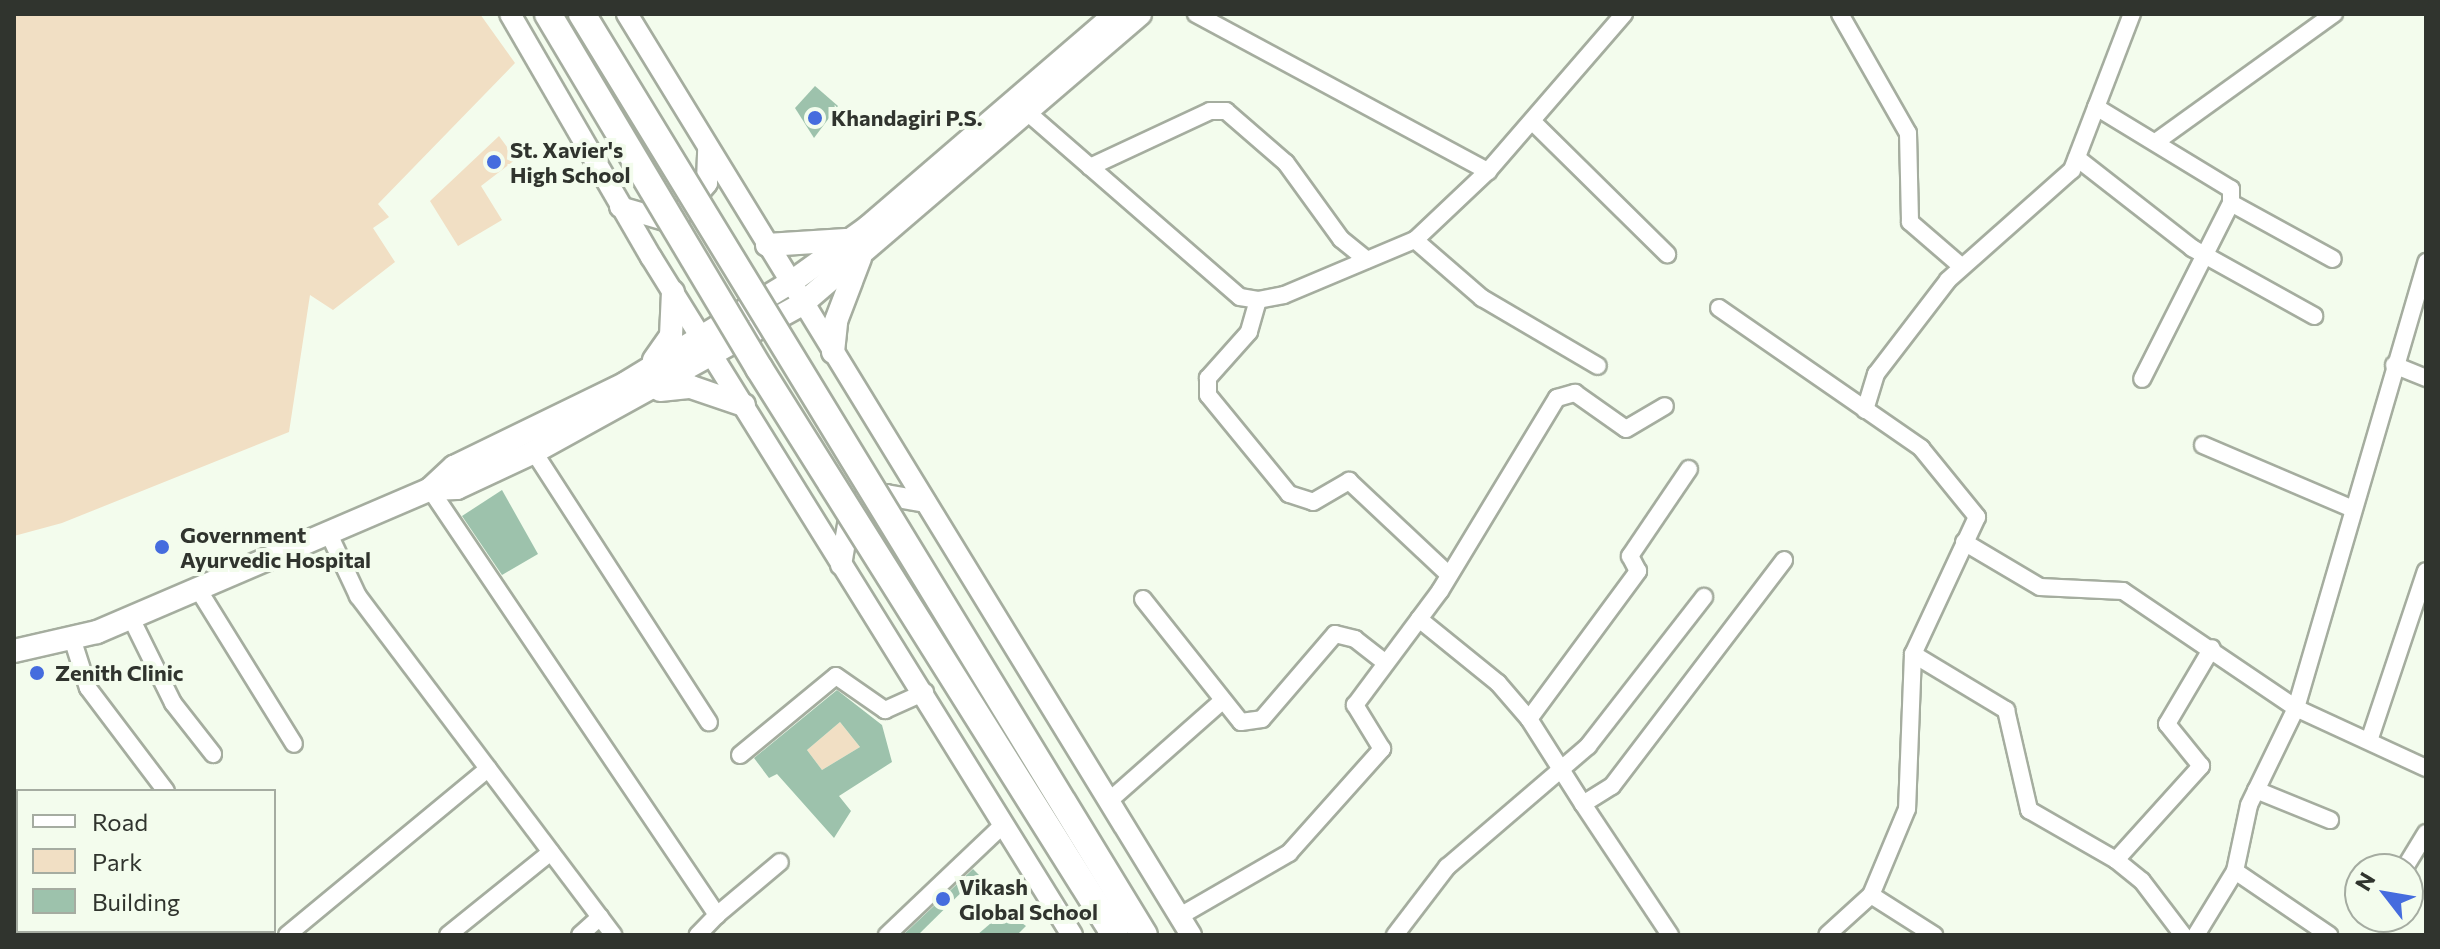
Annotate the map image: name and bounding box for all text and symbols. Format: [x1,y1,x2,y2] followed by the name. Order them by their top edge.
[831,105,983,131] place label: Khandagiri P.S.
[806,109,824,127] marker: Khandagiri P.S.
[510,136,631,188] place label: St. Xavier's High School
[485,153,503,171] marker: St. Xavier's High School
[180,521,371,572] place label: Government Ayurvedic Hospital
[151,536,173,558] marker: Government Ayurvedic Hospital
[55,660,183,686] place label: Zenith Clinic
[26,662,48,684] marker: Zenith Clinic
[16,789,276,933] legend
[92,807,148,836] text: Road
[92,847,142,876] text: Park
[2344,853,2424,933] north arrow
[2349,867,2381,895] text: N
[959,873,1098,924] place label: Vikash Global School
[92,887,180,916] text: Building
[934,890,952,908] marker: Vikash Global School

